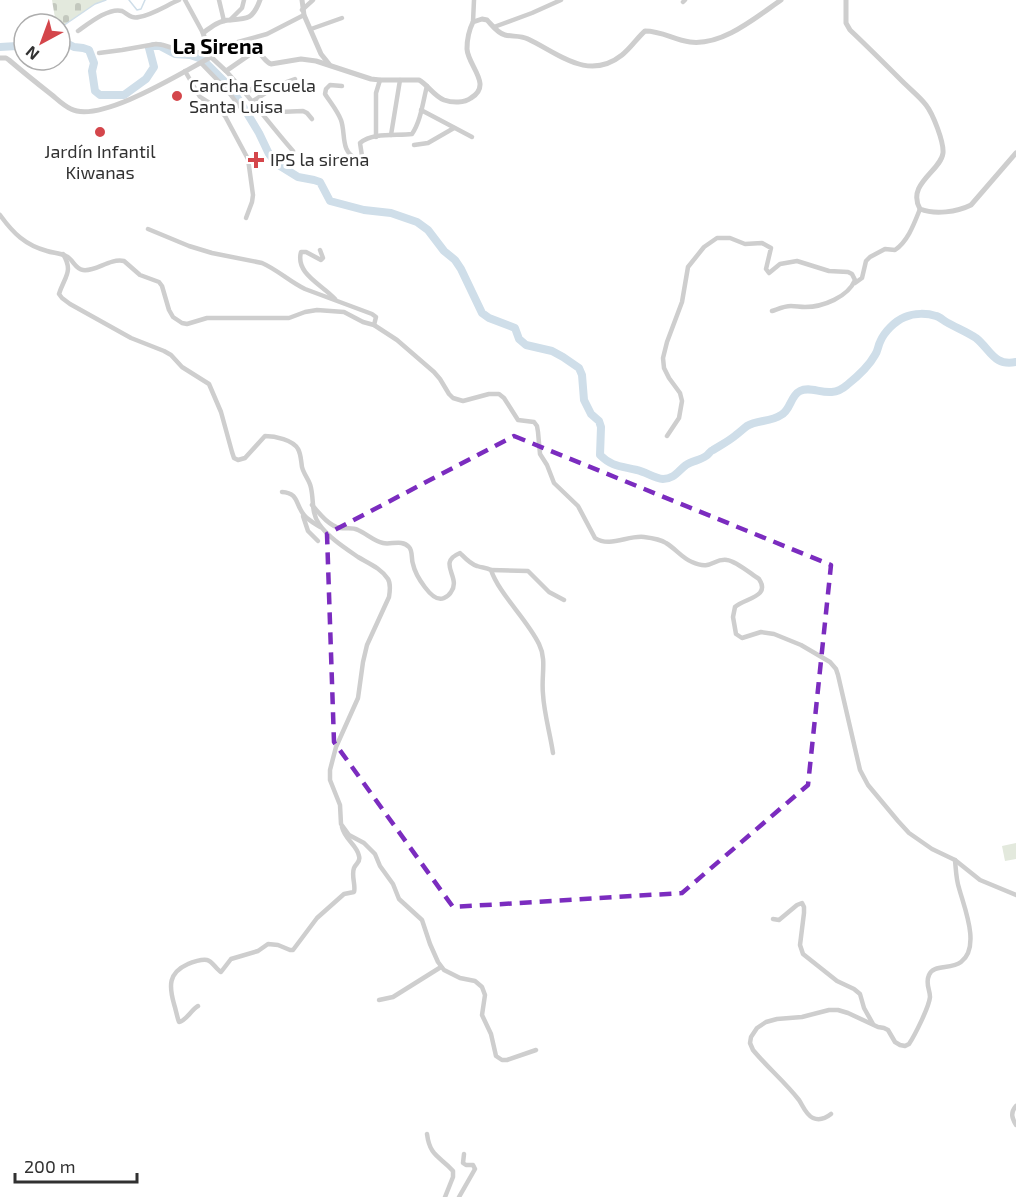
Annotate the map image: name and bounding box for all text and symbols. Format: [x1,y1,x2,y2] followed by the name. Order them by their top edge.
[12,12,72,72] north arrow
[172,33,264,58] district label: La Sirena
[21,43,42,65] text: N
[189,74,316,117] place label: Cancha Escuela Santa Luisa
[170,89,184,103] marker: Cancha Escuela Santa Luisa
[93,125,107,139] marker: Jardín Infantil Kiwanas
[44,140,156,183] place label: Jardín Infantil Kiwanas
[270,148,369,170] place label: IPS la sirena
[247,151,265,169] marker: IPS la sirena
[15,1146,136,1184] scale bar
[24,1155,76,1177] text: 200 m

